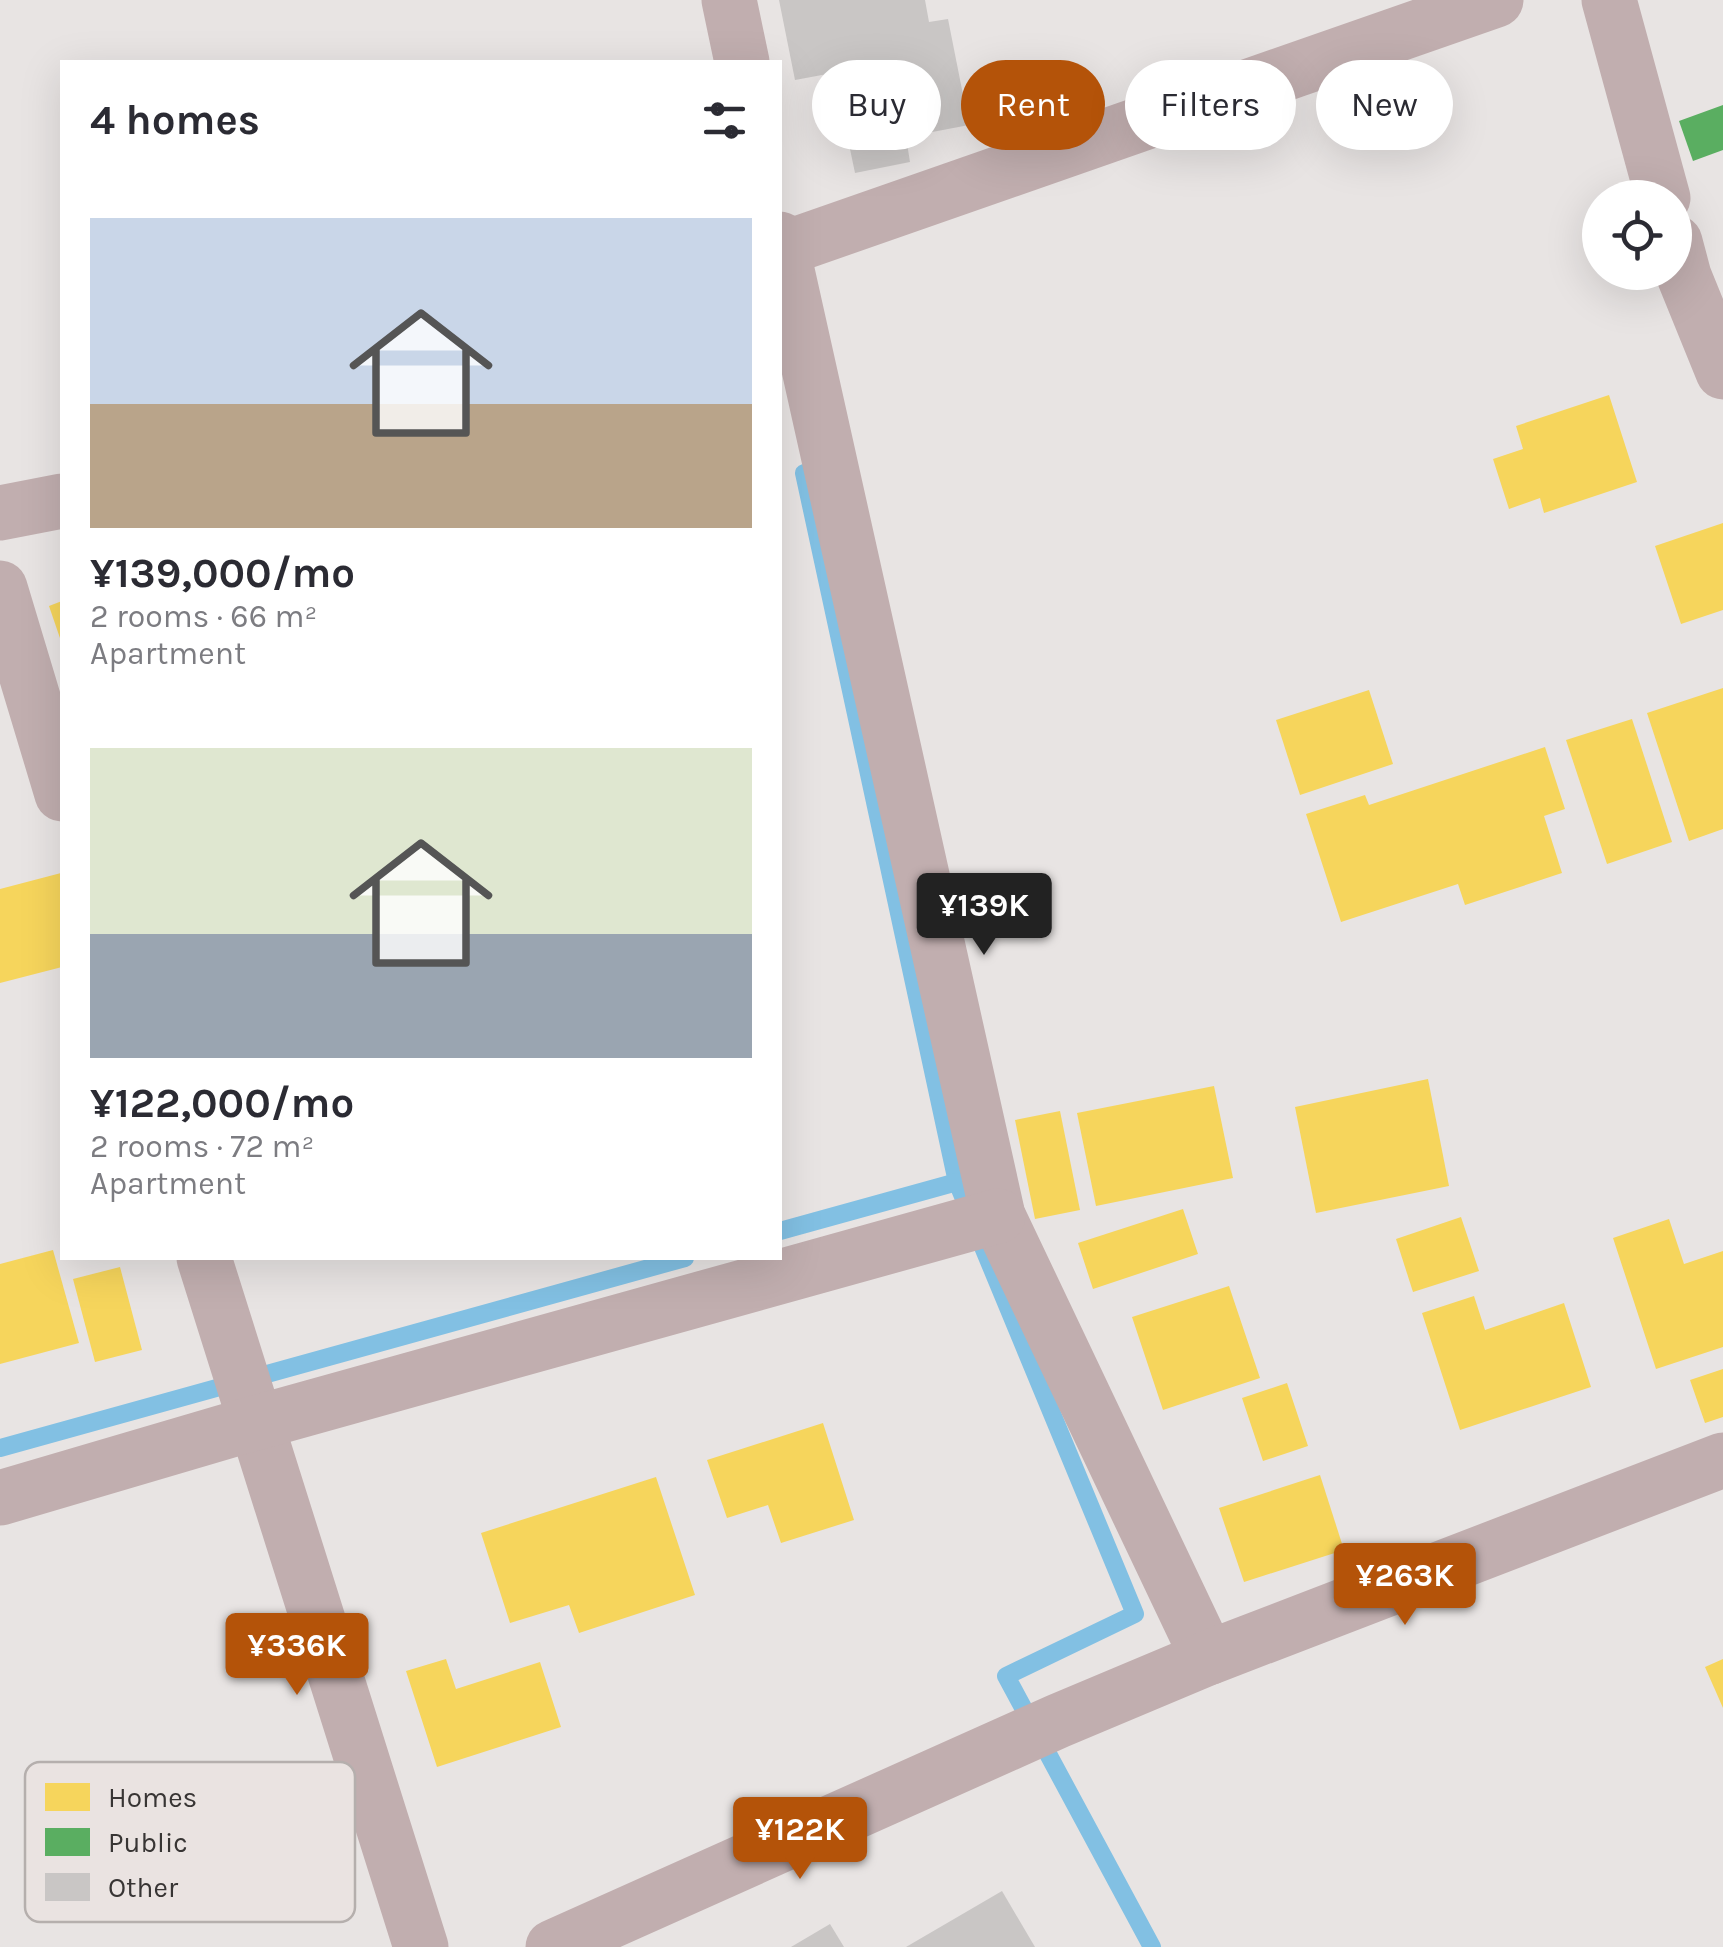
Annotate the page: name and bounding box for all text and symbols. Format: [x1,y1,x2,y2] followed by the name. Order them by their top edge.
[812,60,941,150] chip: Buy
[961,60,1105,150] chip: Rent
[1125,60,1296,150] chip: Filters
[1316,60,1453,150] chip: New
[697,93,752,148] icon: filters
[90,95,260,145] text: 4 homes
[1582,180,1692,290] map controls
[1582,180,1692,290] button: locate
[331,283,511,463] icon: home
[90,548,355,598] text: ¥139,000/mo
[90,598,317,635] text: 2 rooms · 66 m²
[90,635,246,672] text: Apartment
[331,813,511,993] icon: home
[914,873,1054,958] pin: ¥139K
[939,887,1029,924] text: ¥139K
[90,1078,354,1128] text: ¥122,000/mo
[90,1128,314,1165] text: 2 rooms · 72 m²
[90,1165,246,1202] text: Apartment
[1335,1543,1475,1628] pin: ¥263K
[1356,1557,1454,1594] text: ¥263K
[227,1613,367,1698] pin: ¥336K
[248,1627,346,1664] text: ¥336K
[25,1762,355,1922] legend
[108,1781,197,1814] text: Homes
[730,1797,870,1882] pin: ¥122K
[755,1811,845,1848] text: ¥122K
[108,1826,188,1859] text: Public
[108,1871,179,1904] text: Other

